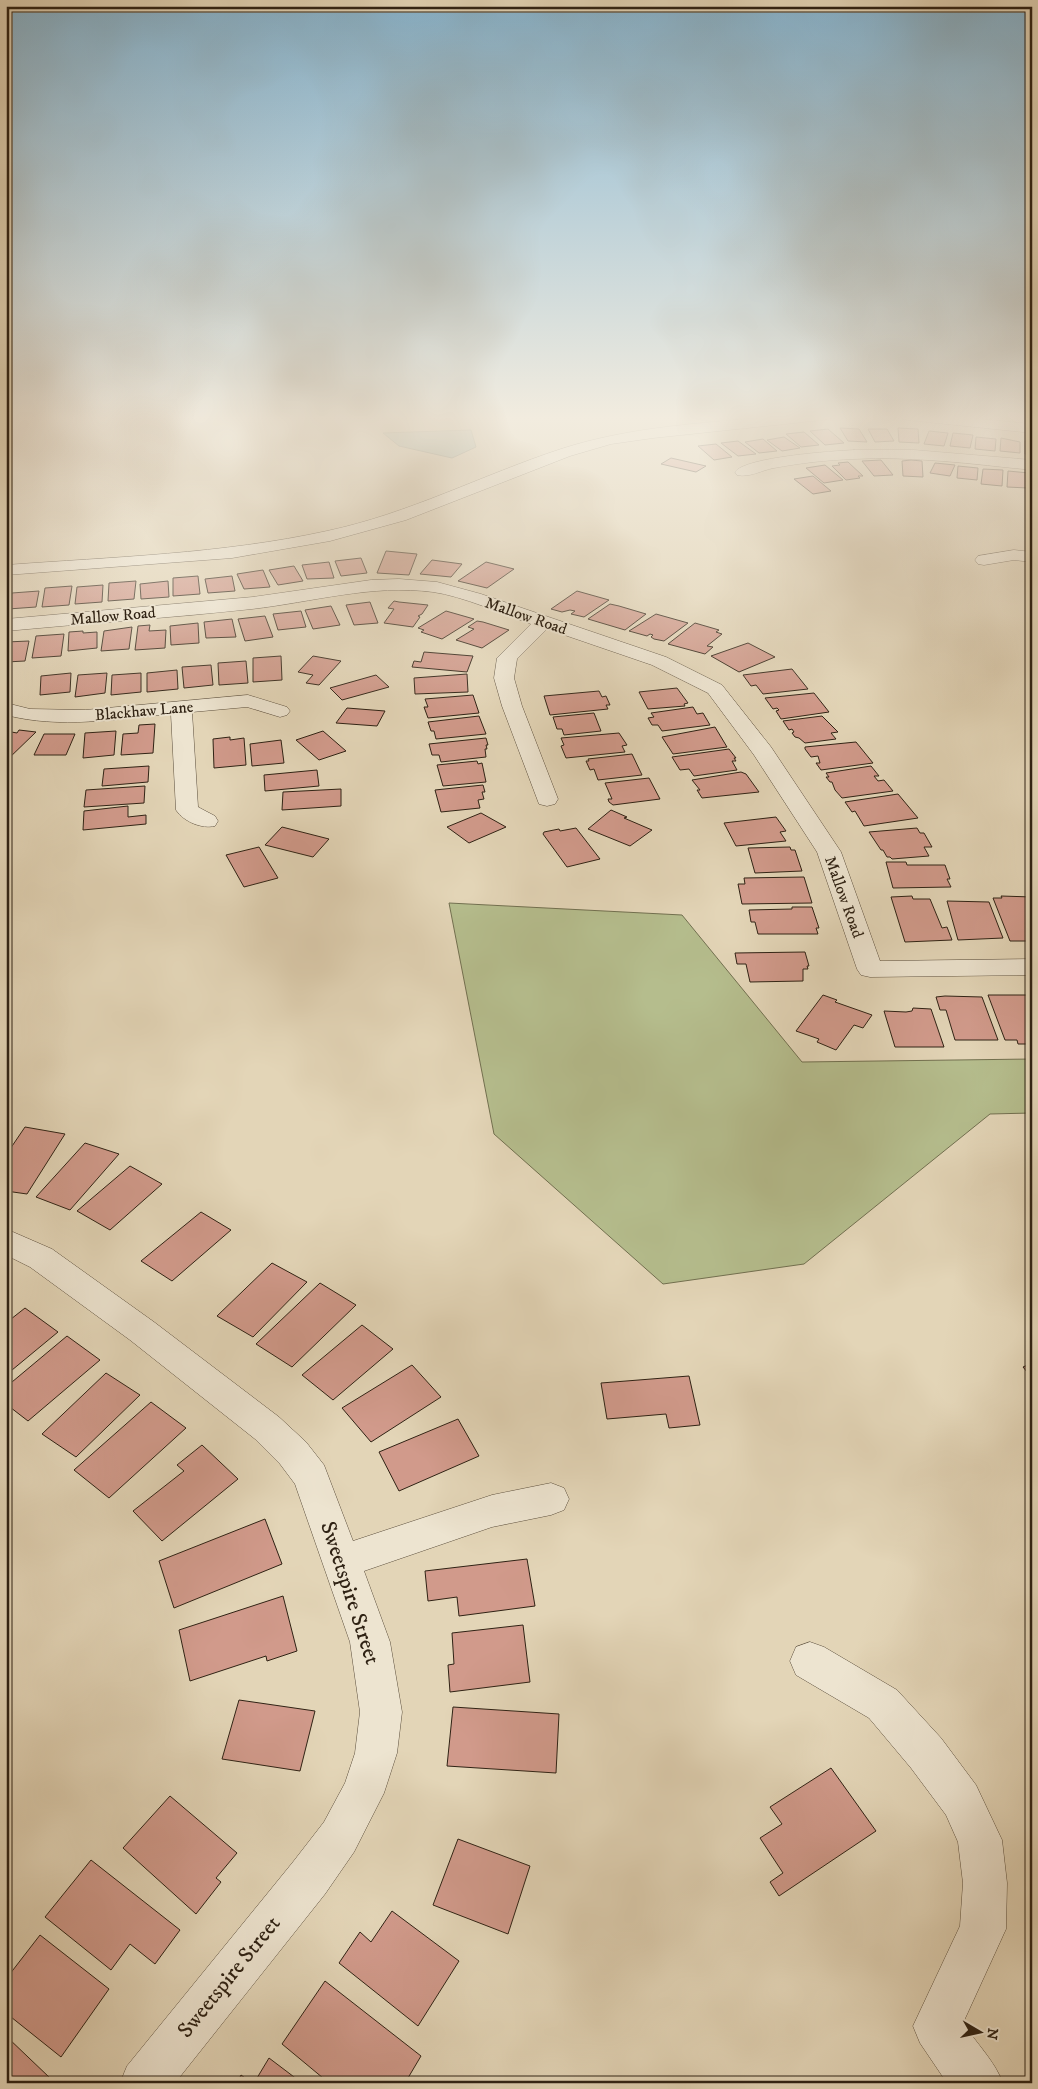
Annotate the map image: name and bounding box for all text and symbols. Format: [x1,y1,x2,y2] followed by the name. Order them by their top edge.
[482,593,570,639] street label: Mallow Road
[70,602,156,630] street label: Mallow Road
[94,697,194,725] street label: Blackhaw Lane
[820,853,868,941] street label: Mallow Road
[314,1518,386,1668] street label: Sweetspire Street
[172,1911,286,2043] street label: Sweetspire Street
[956,2006,1006,2056] north arrow
[982,2027,1002,2041] text: N

